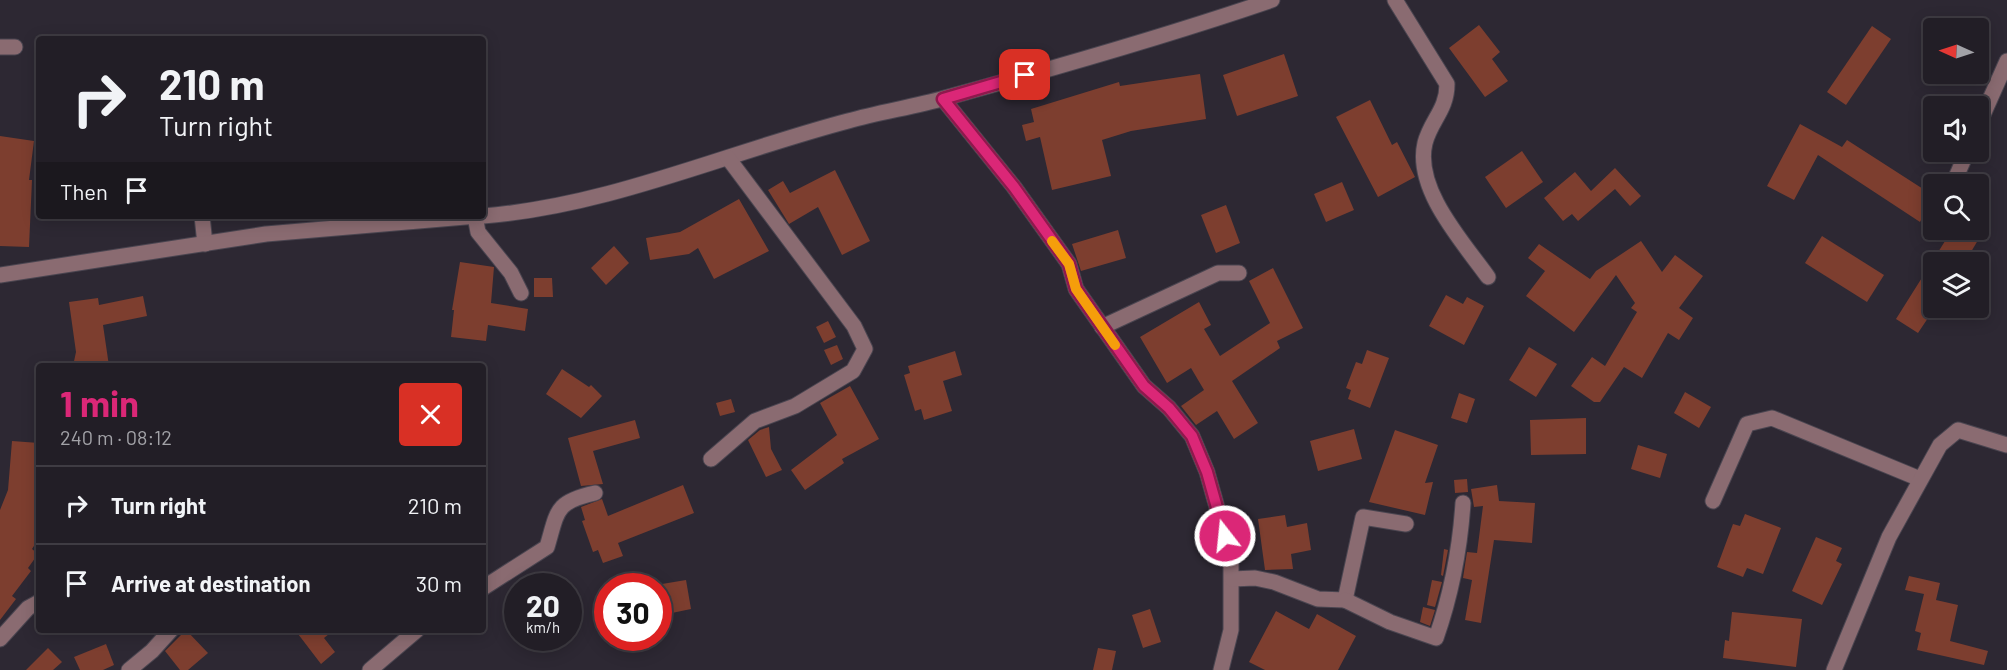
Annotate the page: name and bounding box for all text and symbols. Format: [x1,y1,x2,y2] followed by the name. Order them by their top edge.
[1923,18,1989,84] north arrow
[1923,18,1989,318] map controls
[999,49,1050,100] pin
[159,58,265,108] text: 210 m
[1008,58,1041,91] icon: arrive
[60,60,138,138] icon: right
[1923,96,1989,162] button: sound
[159,109,273,141] text: Turn right
[120,174,153,207] icon: arrive
[1923,174,1989,240] button: search
[60,178,108,204] text: Then
[1923,252,1989,318] button: layers
[60,381,139,424] text: 1 min
[399,383,462,446] button: close
[60,425,172,449] text: 240 m · 08:12
[60,489,93,522] icon: right
[111,492,206,518] text: Turn right
[408,492,462,518] text: 210 m
[1193,504,1257,568] position arrow
[60,567,93,600] icon: arrive
[111,570,310,596] text: Arrive at destination
[416,570,462,596] text: 30 m
[594,573,672,651] speed limit sign: 30
[526,587,560,623] text: 20
[526,618,560,636] text: km/h

